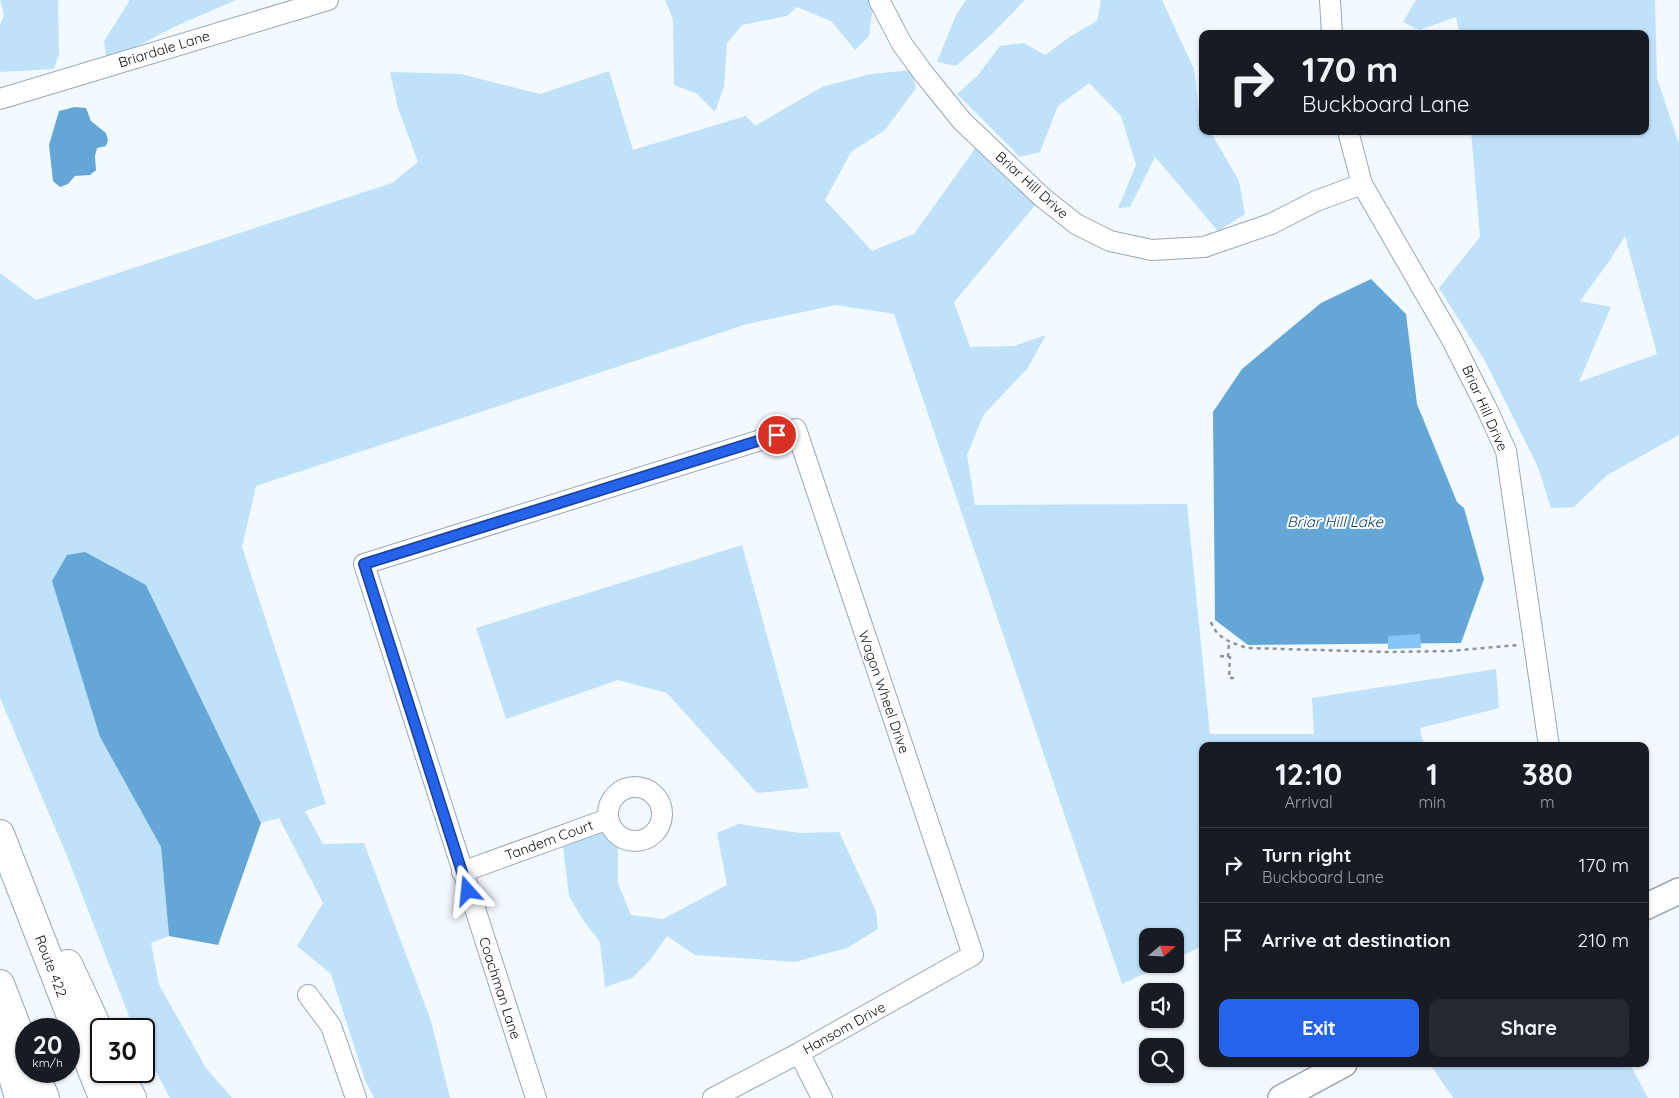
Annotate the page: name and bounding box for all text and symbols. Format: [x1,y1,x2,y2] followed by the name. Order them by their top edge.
[116,27,212,71] street label: Briardale Lane
[1302,47,1398,91] text: 170 m
[1219,50,1284,115] icon: right
[1302,90,1469,118] text: Buckboard Lane
[992,147,1072,223] street label: Briar Hill Drive
[1458,362,1512,454] street label: Briar Hill Drive
[756,414,798,456] pin
[763,421,791,449] icon: arrive
[1287,512,1383,531] water label: Briar Hill Lake
[855,628,913,756] street label: Wagon Wheel Drive
[1275,755,1342,793] text: 12:10
[1426,755,1438,793] text: 1
[1522,755,1573,793] text: 380
[1285,792,1333,812] text: Arrival
[1418,792,1446,812] text: min
[1540,792,1555,812] text: m
[503,816,596,864] street label: Tandem Court
[1262,843,1351,867] text: Turn right
[1219,851,1247,879] icon: right
[1578,853,1629,877] text: 170 m
[441,864,493,916] position arrow
[1262,867,1384,887] text: Buckboard Lane
[1219,926,1247,954] icon: arrive
[1139,928,1184,972] north arrow
[1139,928,1184,1083] map controls
[1262,928,1451,952] text: Arrive at destination
[1578,928,1629,952] text: 210 m
[31,932,71,1000] street label: Route 422
[475,935,525,1041] street label: Coachman Lane
[1139,983,1184,1028] button: sound
[799,998,889,1058] street label: Hansom Drive
[1219,999,1419,1057] button: Exit
[1429,999,1629,1057] button: Share
[90,1018,155,1083] speed limit sign: 30
[33,1029,62,1060] text: 20
[1139,1038,1184,1083] button: search
[32,1055,63,1070] text: km/h

